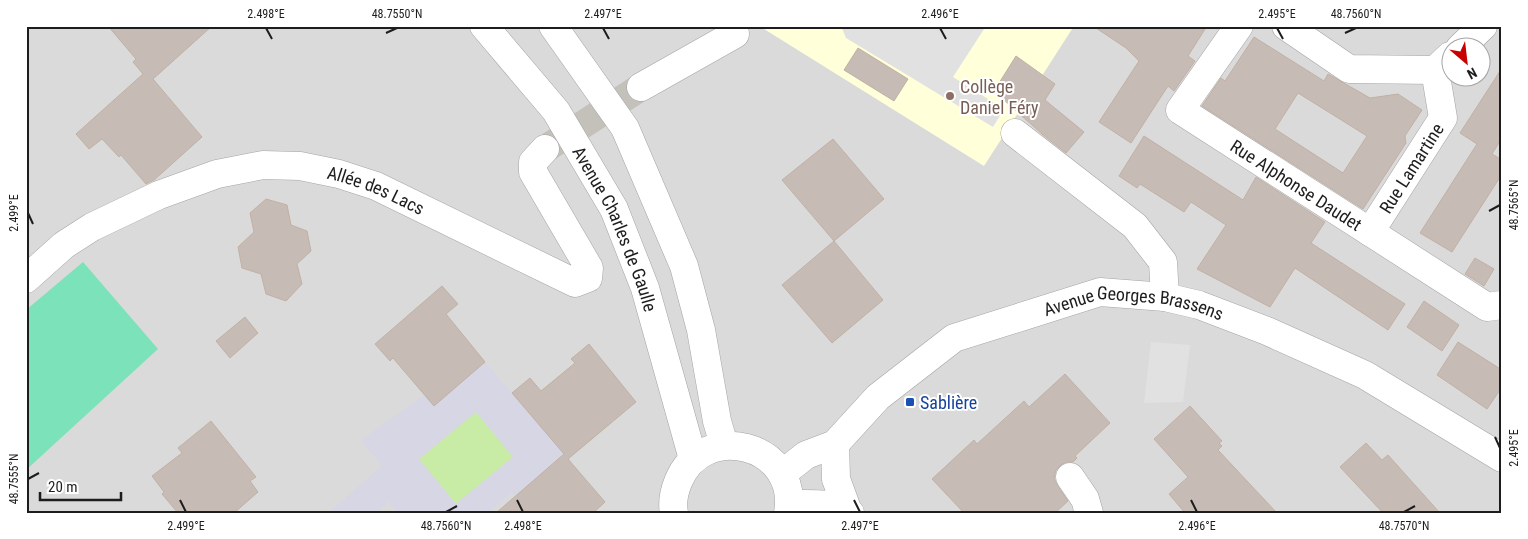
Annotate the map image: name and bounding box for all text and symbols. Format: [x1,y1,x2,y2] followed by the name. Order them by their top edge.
[247,7,285,21] text: 2.498°E
[372,7,422,21] text: 48.7550°N
[584,7,622,21] text: 2.497°E
[921,7,959,21] text: 2.496°E
[1258,7,1296,21] text: 2.495°E
[1331,7,1381,21] text: 48.7560°N
[1440,38,1490,88] north arrow
[1465,64,1480,83] text: N
[960,76,1039,118] place label: Collège Daniel Féry
[944,90,956,102] marker: Collège Daniel Féry
[1374,119,1448,217] street label: Rue Lamartine
[1227,135,1366,235] street label: Rue Alphonse Daudet
[569,142,662,314] street label: Avenue Charles de Gaulle
[326,161,428,219] street label: Allée des Lacs
[1507,180,1521,230] text: 48.7565°N
[7,194,21,232] text: 2.499°E
[1041,281,1227,324] street label: Avenue Georges Brassens
[920,392,977,413] place label: Sablière
[904,396,916,408] marker: Sablière
[1507,429,1521,467] text: 2.495°E
[7,454,21,504] text: 48.7555°N
[40,469,121,501] scale bar
[48,478,78,496] text: 20 m
[167,519,205,533] text: 2.499°E
[421,519,471,533] text: 48.7560°N
[504,519,542,533] text: 2.498°E
[841,519,879,533] text: 2.497°E
[1178,519,1216,533] text: 2.496°E
[1379,519,1429,533] text: 48.7570°N

